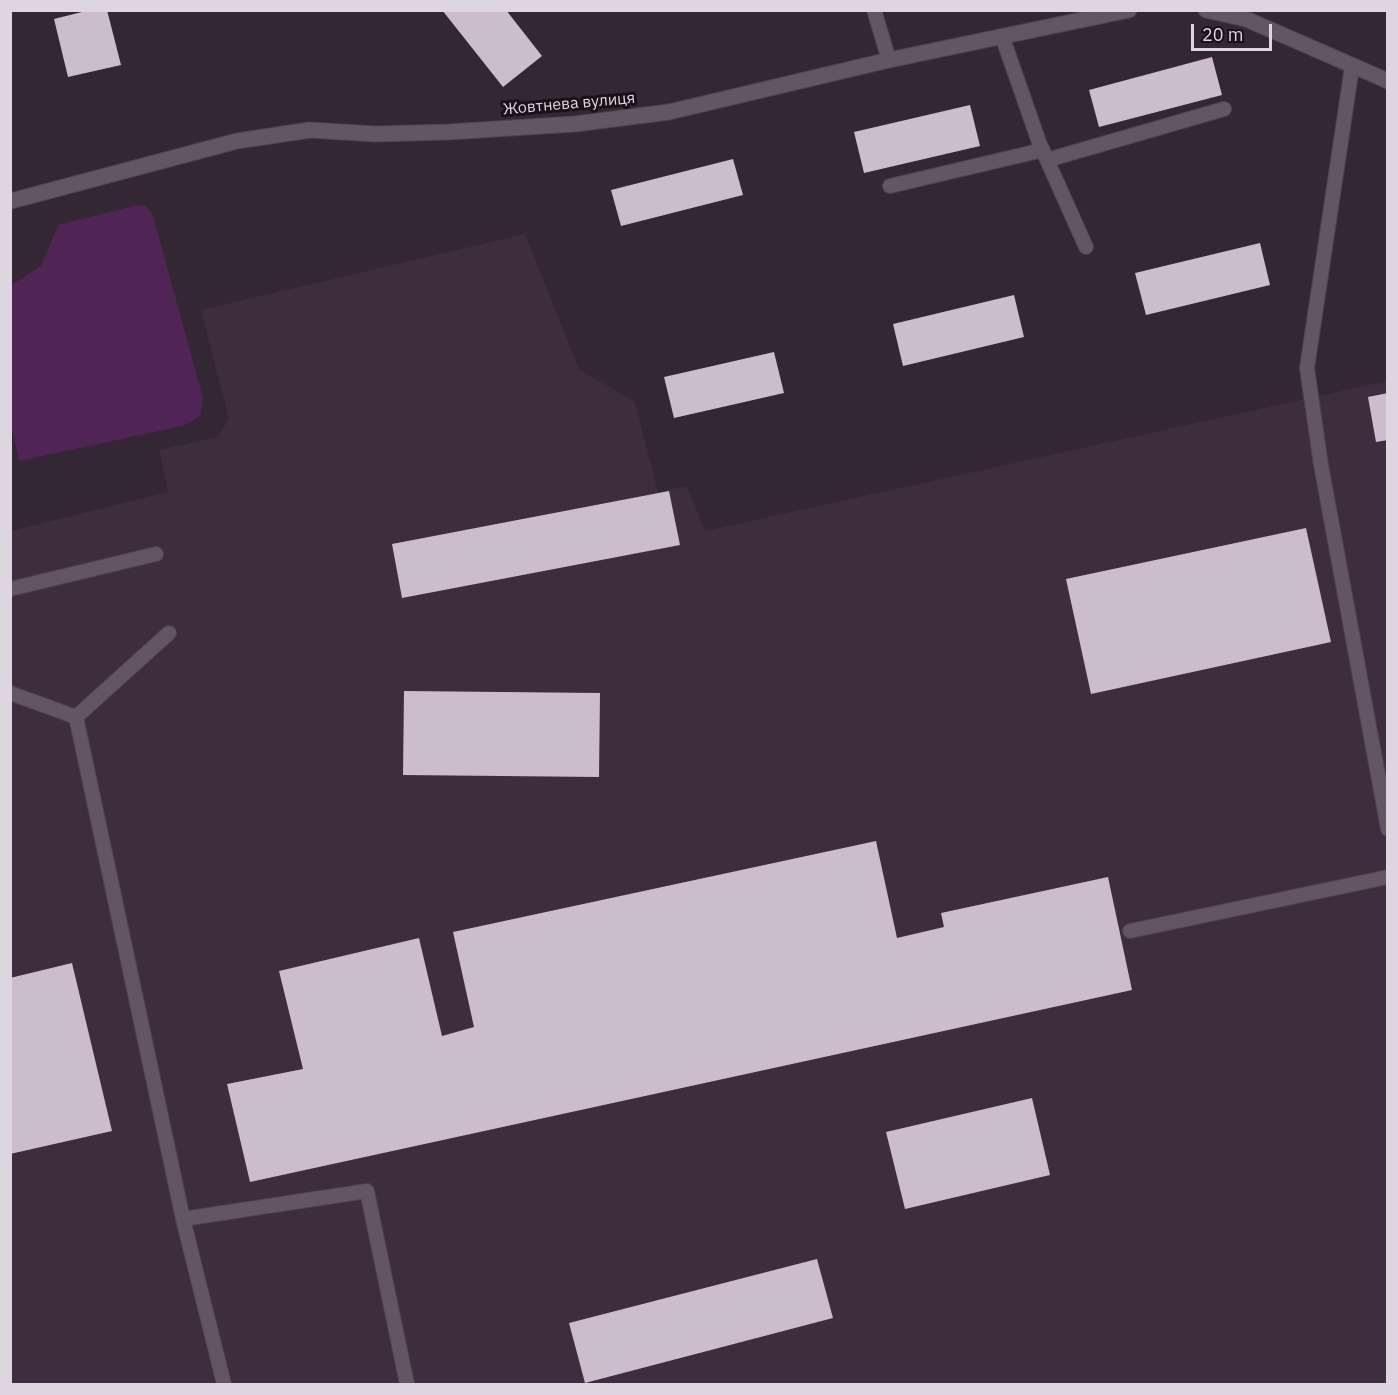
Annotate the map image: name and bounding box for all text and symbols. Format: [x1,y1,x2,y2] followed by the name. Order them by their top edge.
[1194,12,1275,50] scale bar
[1202,23,1244,46] text: 20 m
[502,89,636,119] street label: Жовтнева вулиця

